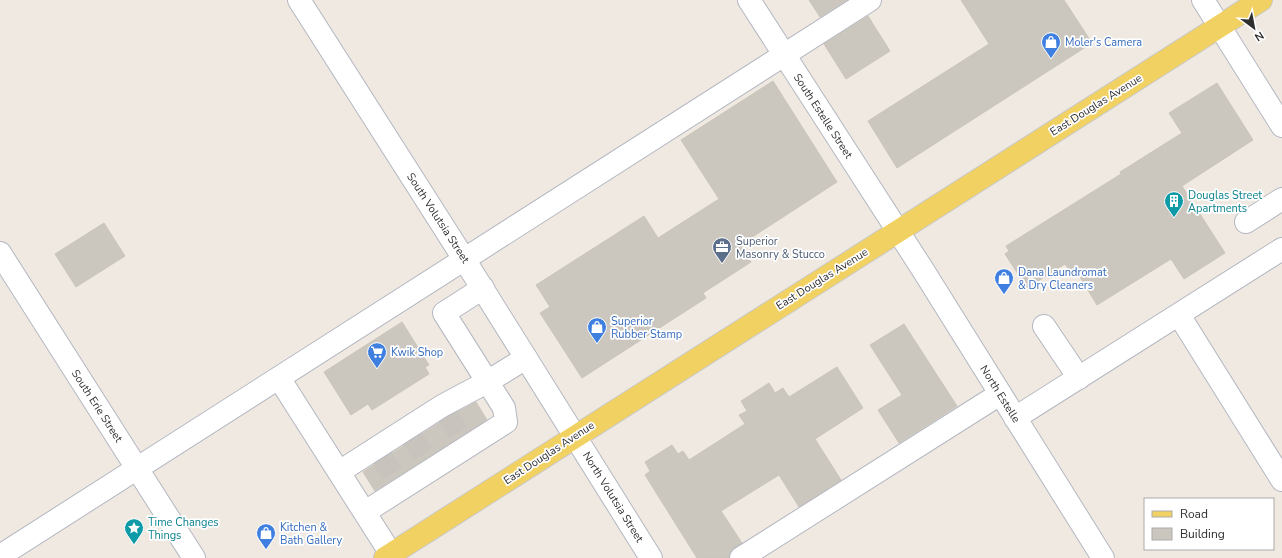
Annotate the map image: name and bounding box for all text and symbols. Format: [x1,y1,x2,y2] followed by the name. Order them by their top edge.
[1234,8,1274,48] north arrow
[1252,28,1267,45] text: N
[1040,31,1062,59] shop icon: Moler's Camera
[1065,35,1142,50] place label: Moler's Camera
[790,71,856,161] street label: South Estelle Street
[1047,71,1145,139] street label: East Douglas Avenue
[403,170,473,266] street label: South Volutsia Street
[1188,188,1262,216] place label: Douglas Street Apartments
[1163,190,1185,218] building icon: Douglas Street Apartments
[736,234,825,262] place label: Superior Masonry & Stucco
[711,236,733,264] office icon: Superior Masonry & Stucco
[773,245,871,313] street label: East Douglas Avenue
[1018,265,1107,293] place label: Dana Laundromat & Dry Cleaners
[993,267,1015,295] shop icon: Dana Laundromat & Dry Cleaners
[611,314,682,342] place label: Superior Rubber Stamp
[586,316,608,344] shop icon: Superior Rubber Stamp
[366,341,388,369] supermarket icon: Kwik Shop
[391,345,443,360] place label: Kwik Shop
[976,362,1024,426] street label: North Estelle
[68,367,126,445] street label: South Erie Street
[501,418,597,488] street label: East Douglas Avenue
[579,449,647,545] street label: North Volutsia Street
[1144,498,1274,550] legend
[1180,506,1208,522] text: Road
[148,515,219,543] place label: Time Changes Things
[123,517,145,545] place icon: Time Changes Things
[280,520,343,548] place label: Kitchen & Bath Gallery
[255,522,277,550] shop icon: Kitchen & Bath Gallery
[1180,526,1225,542] text: Building

